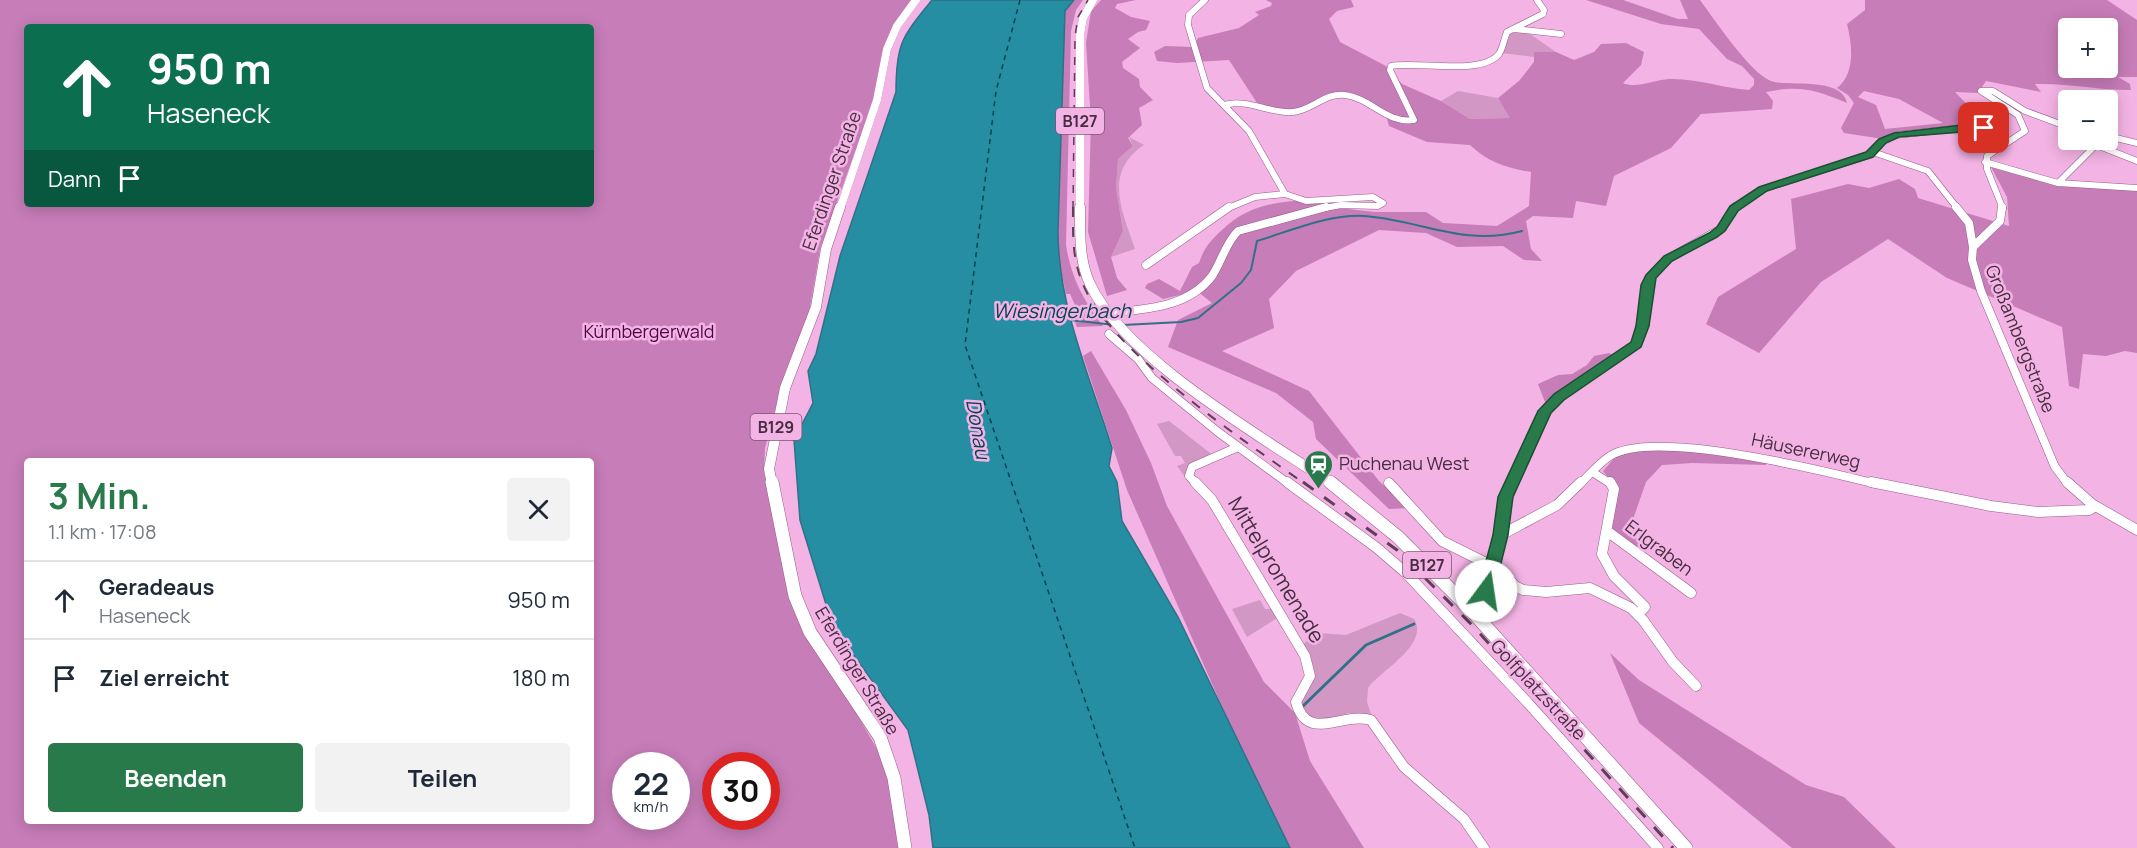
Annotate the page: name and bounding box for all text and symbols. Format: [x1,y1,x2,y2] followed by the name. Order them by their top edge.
[2058,18,2118,150] map controls
[2058,18,2118,78] button: +
[147,39,272,97] text: 950 m
[48,48,126,126] icon: ahead
[2058,90,2118,150] button: −
[147,94,270,131] text: Haseneck
[1958,102,2009,153] pin
[796,108,866,253] street label: Eferdinger Straße
[1056,108,1104,134] road number: B127
[1967,111,2000,144] icon: arrive
[113,162,146,195] icon: arrive
[48,164,101,194] text: Dann
[1980,261,2062,416] street label: Großambergstraße
[993,297,1132,324] water label: Wiesingerbach
[583,319,715,343] park label: Kürnbergerwald
[960,397,997,463] water label: Donau
[750,414,802,440] road number: B129
[1749,427,1863,473] street label: Häusererweg
[1302,448,1334,490] station icon: Puchenau West
[1339,451,1469,475] place label: Puchenau West
[48,471,150,520] text: 3 Min.
[507,478,570,541] button: close
[1222,491,1332,648] street label: Mittelpromenade
[1621,514,1699,581] street label: Erlgraben
[48,518,157,545] text: 1.1 km · 17:08
[1403,552,1451,578] road number: B127
[1454,559,1518,623] position arrow
[99,572,214,602] text: Geradeaus
[48,584,81,617] icon: ahead
[507,585,570,615] text: 950 m
[99,602,190,629] text: Haseneck
[810,602,906,739] street label: Eferdinger Straße
[1486,634,1592,745] street label: Golfplatzstraße
[48,662,81,695] icon: arrive
[99,663,230,693] text: Ziel erreicht
[512,663,570,693] text: 180 m
[48,743,303,812] button: Beenden
[315,743,570,812] button: Teilen
[702,752,780,830] speed limit sign: 30
[633,763,669,804] text: 22
[634,796,668,817] text: km/h

